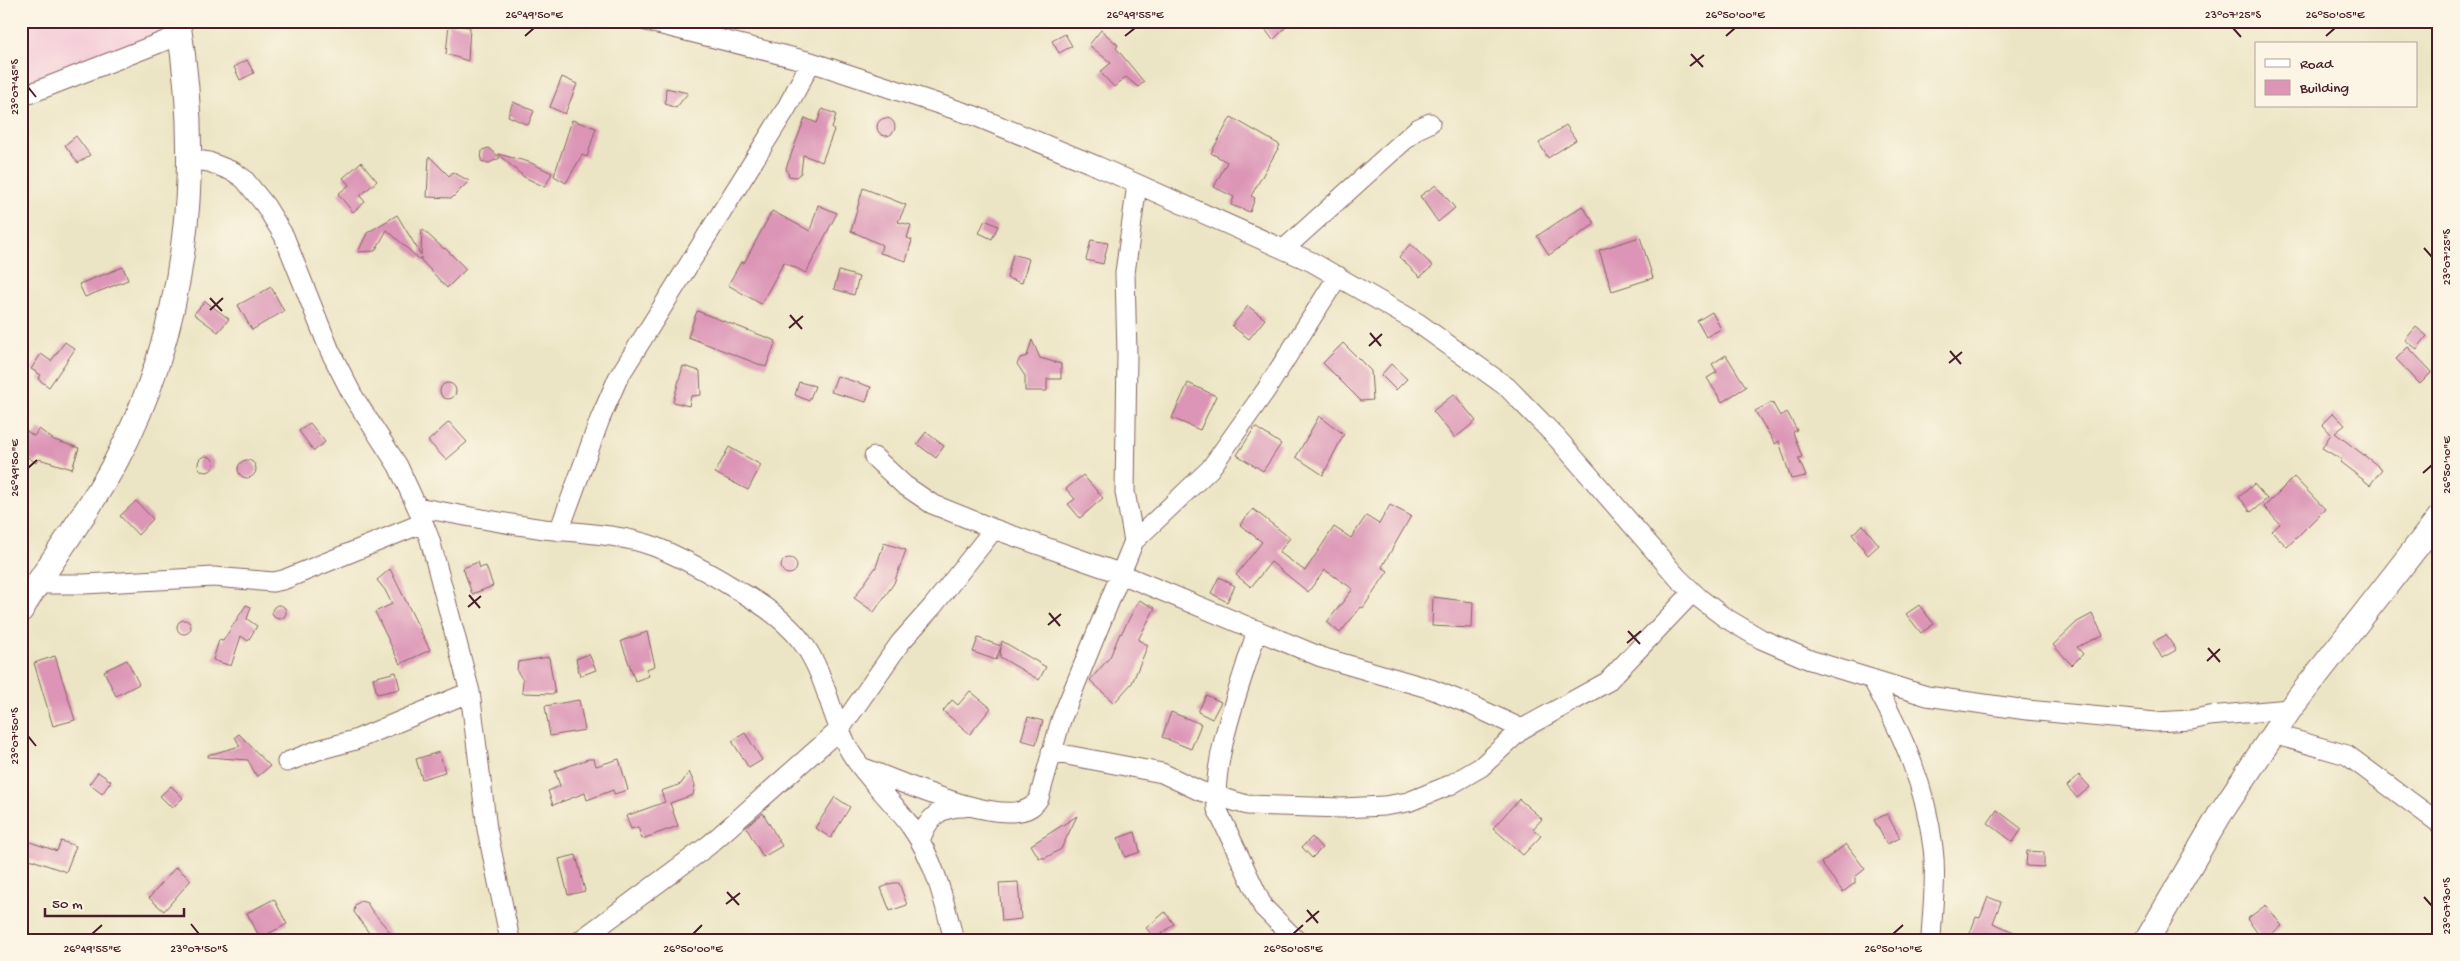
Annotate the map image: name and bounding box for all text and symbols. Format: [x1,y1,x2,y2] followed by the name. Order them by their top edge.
[505,9,563,23] text: 26°49'50"E
[1106,9,1164,23] text: 26°49'55"E
[1705,9,1765,23] text: 26°50'00"E
[2205,9,2262,23] text: 23°07'25"S
[2305,9,2365,23] text: 26°50'05"E
[2255,42,2418,108] legend
[2300,56,2334,74] text: Road
[9,58,23,115] text: 23°07'45"S
[2299,80,2349,98] text: Building
[2441,228,2455,285] text: 23°07'25"S
[2441,436,2455,494] text: 26°50'10"E
[9,439,23,497] text: 26°49'50"E
[9,707,23,765] text: 23°07'50"S
[2441,877,2455,935] text: 23°07'30"S
[45,886,184,918] scale bar
[52,896,83,914] text: 50 m
[63,943,121,957] text: 26°49'55"E
[170,943,228,957] text: 23°07'50"S
[663,943,723,957] text: 26°50'00"E
[1263,943,1323,957] text: 26°50'05"E
[1864,943,1922,957] text: 26°50'10"E

